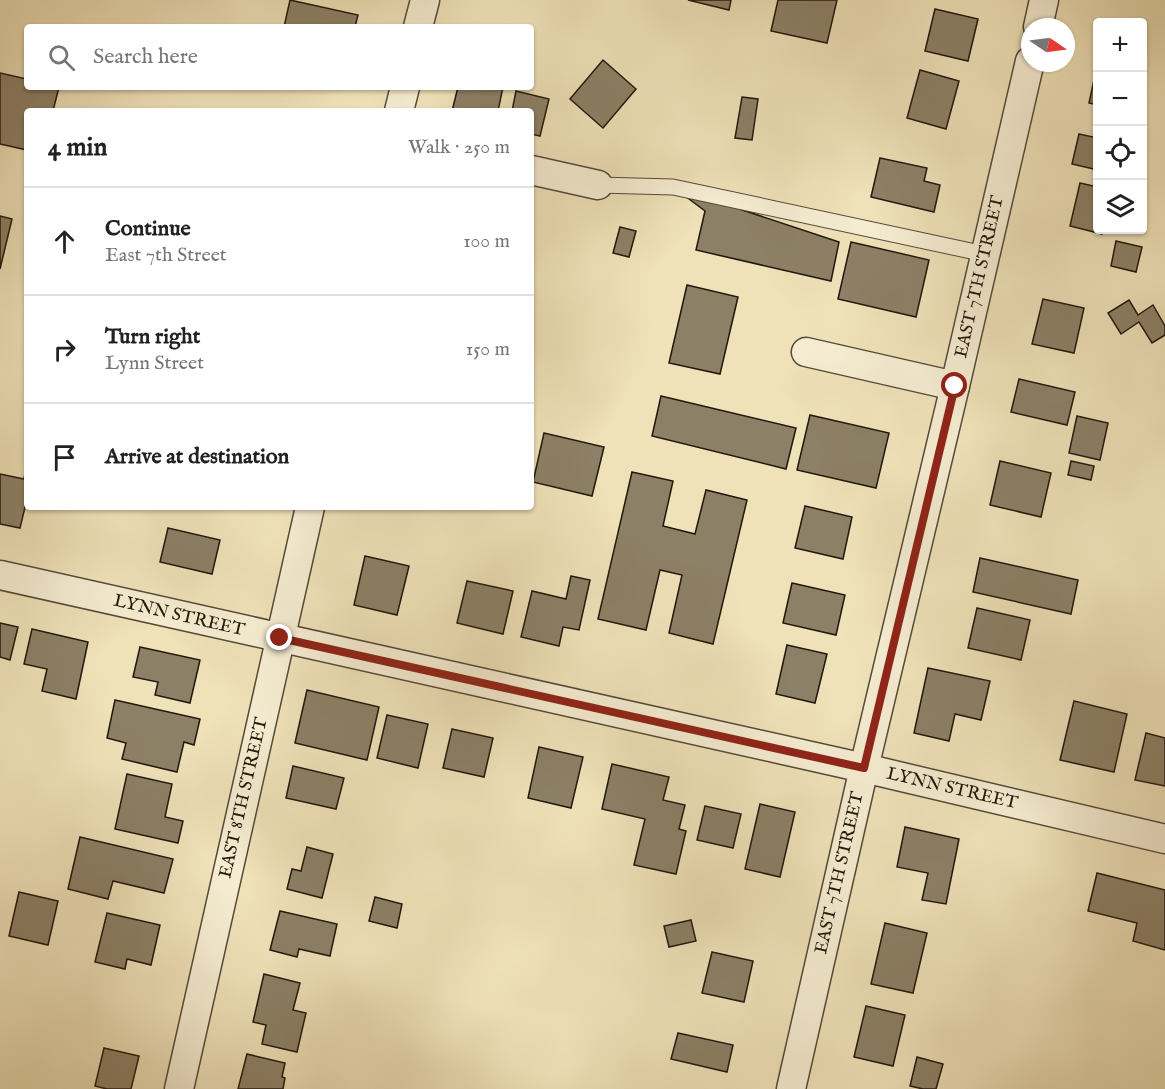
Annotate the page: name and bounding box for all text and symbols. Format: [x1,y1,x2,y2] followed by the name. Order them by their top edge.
[1021,18,1075,72] north arrow
[1093,18,1147,234] map controls
[1093,18,1147,72] button: +
[24,24,534,90] search box
[45,41,78,74] icon: search
[93,43,198,71] text: Search here
[1093,72,1147,126] button: −
[1093,126,1147,180] button: locate
[48,131,107,164] text: 4 min
[408,135,510,160] text: Walk · 250 m
[1093,180,1147,234] button: layers
[950,194,1010,360] street label: EAST 7TH STREET
[105,215,191,243] text: Continue
[48,225,81,258] icon: ahead
[463,229,510,254] text: 100 m
[105,243,227,268] text: East 7th Street
[105,323,200,351] text: Turn right
[48,333,81,366] icon: right
[466,337,510,362] text: 150 m
[105,351,204,376] text: Lynn Street
[941,372,967,398] route start
[48,441,81,474] icon: arrive
[105,443,289,471] text: Arrive at destination
[111,590,247,642] street label: LYNN STREET
[266,624,292,650] route end
[214,715,274,881] street label: EAST 8TH STREET
[884,763,1020,815] street label: LYNN STREET
[810,790,870,956] street label: EAST 7TH STREET

